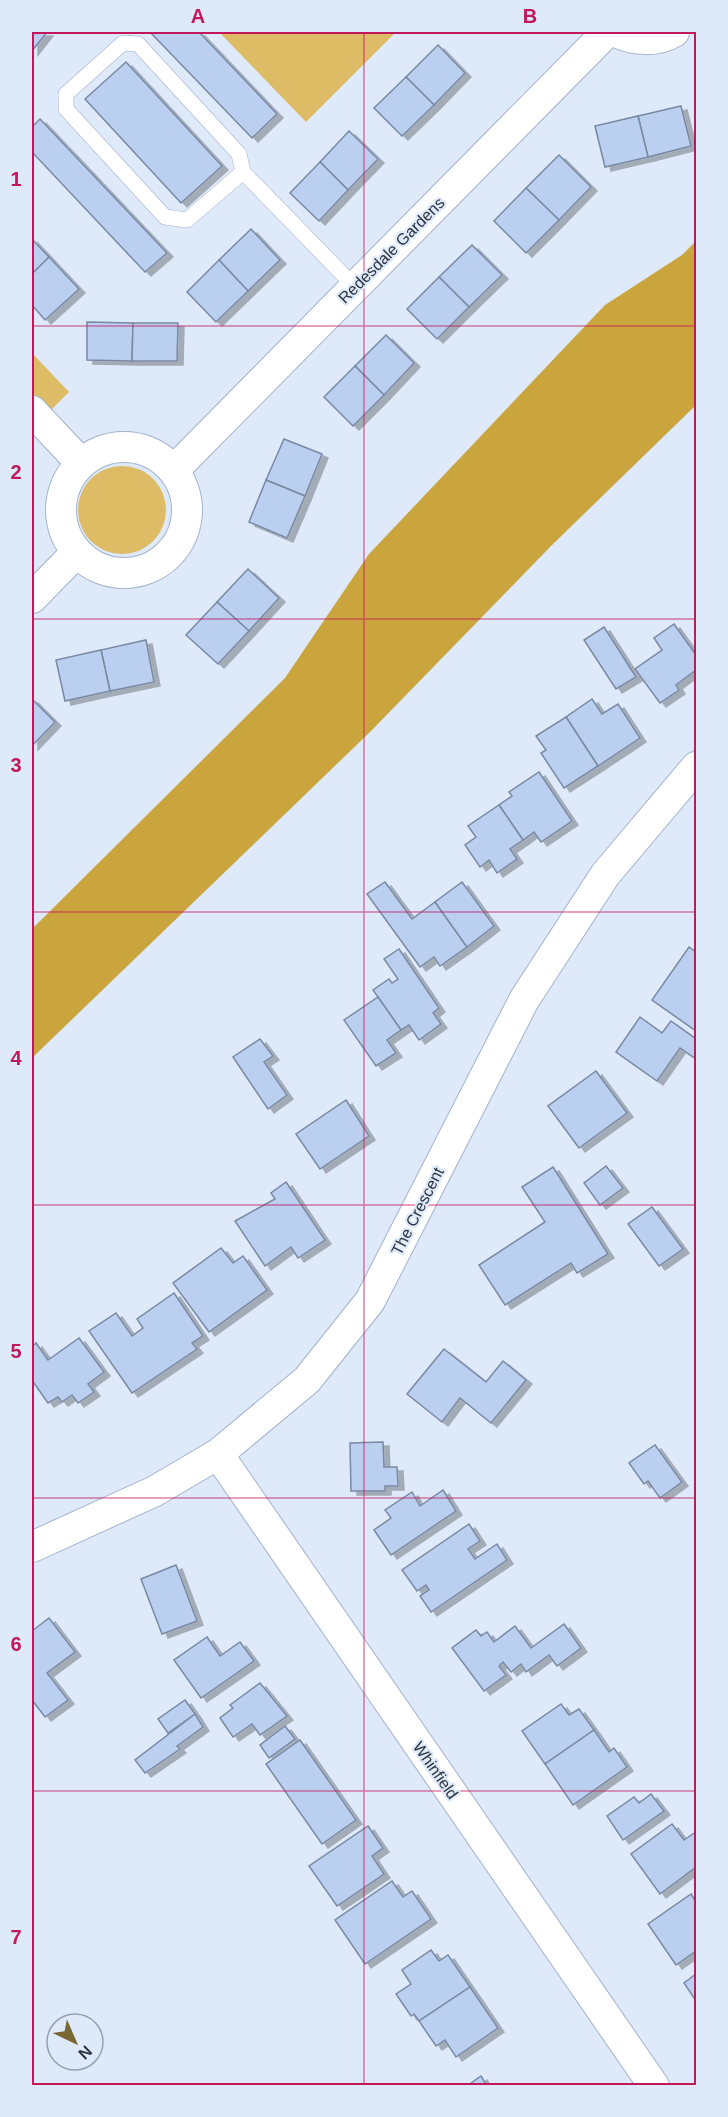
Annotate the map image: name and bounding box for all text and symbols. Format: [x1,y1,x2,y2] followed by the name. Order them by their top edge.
[191,5,205,27] text: A
[523,5,537,27] text: B
[10,168,22,190] text: 1
[335,194,448,307] street label: Redesdale Gardens
[10,461,22,483] text: 2
[10,754,22,776] text: 3
[10,1047,22,1069] text: 4
[388,1164,447,1258] street label: The Crescent
[10,1340,22,1362] text: 5
[10,1633,22,1655] text: 6
[410,1738,461,1802] street label: Whinfield
[10,1926,22,1948] text: 7
[45,2012,105,2072] north arrow
[75,2042,95,2063] text: N

